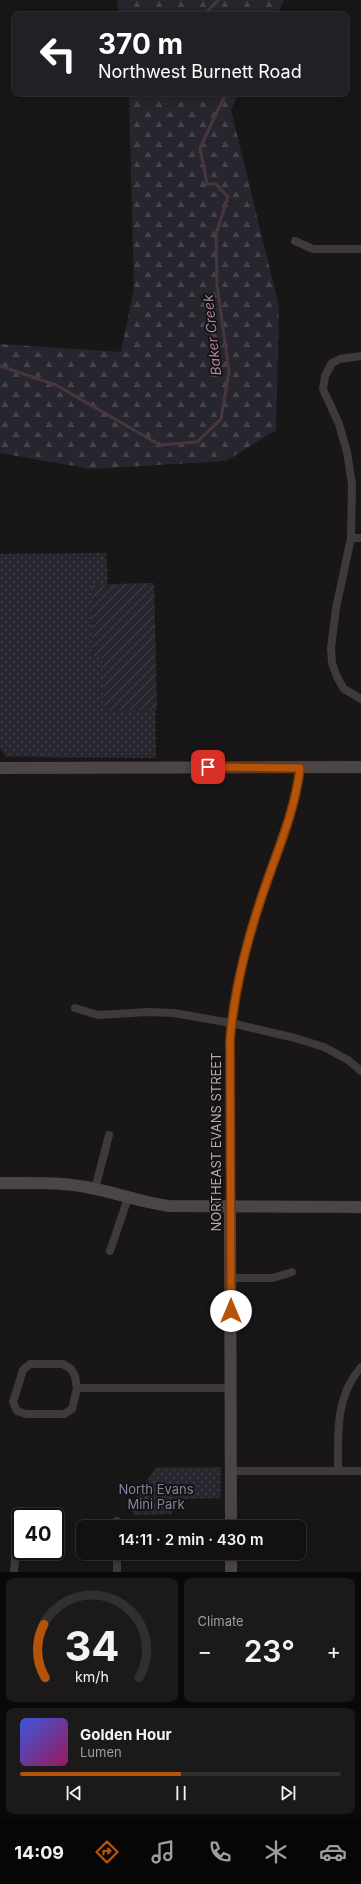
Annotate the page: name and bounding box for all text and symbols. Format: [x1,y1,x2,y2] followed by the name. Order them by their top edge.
[98,27,183,61] text: 370 m
[32,28,84,80] icon: left
[98,61,302,82] text: Northwest Burnett Road
[199,293,224,376] water label: Baker Creek
[191,750,225,784] pin
[197,756,219,778] icon: arrive
[208,1052,224,1232] street label: NORTHEAST EVANS STREET
[210,1290,252,1332] position arrow
[118,1481,194,1512] park label: North Evans Mini Park
[12,1508,64,1560] speed limit sign: 40
[119,1530,263,1549] text: 14:11 · 2 min · 430 m
[198,1613,244,1629] text: Climate
[64,1621,119,1671] text: 34
[244,1633,295,1669] text: 23°
[198,1638,212,1664] text: −
[326,1638,341,1664] text: +
[75,1668,109,1685] text: km/h
[80,1725,172,1744] text: Golden Hour
[80,1744,122,1760] text: Lumen
[63,1782,85,1804] icon: previous
[170,1782,192,1804] icon: pause
[277,1782,299,1804] icon: next
[93,1838,121,1866] icon: directions
[149,1838,177,1866] icon: music
[206,1838,234,1866] icon: phone
[262,1838,290,1866] icon: climate
[319,1838,347,1866] icon: car
[14,1842,64,1863] text: 14:09

